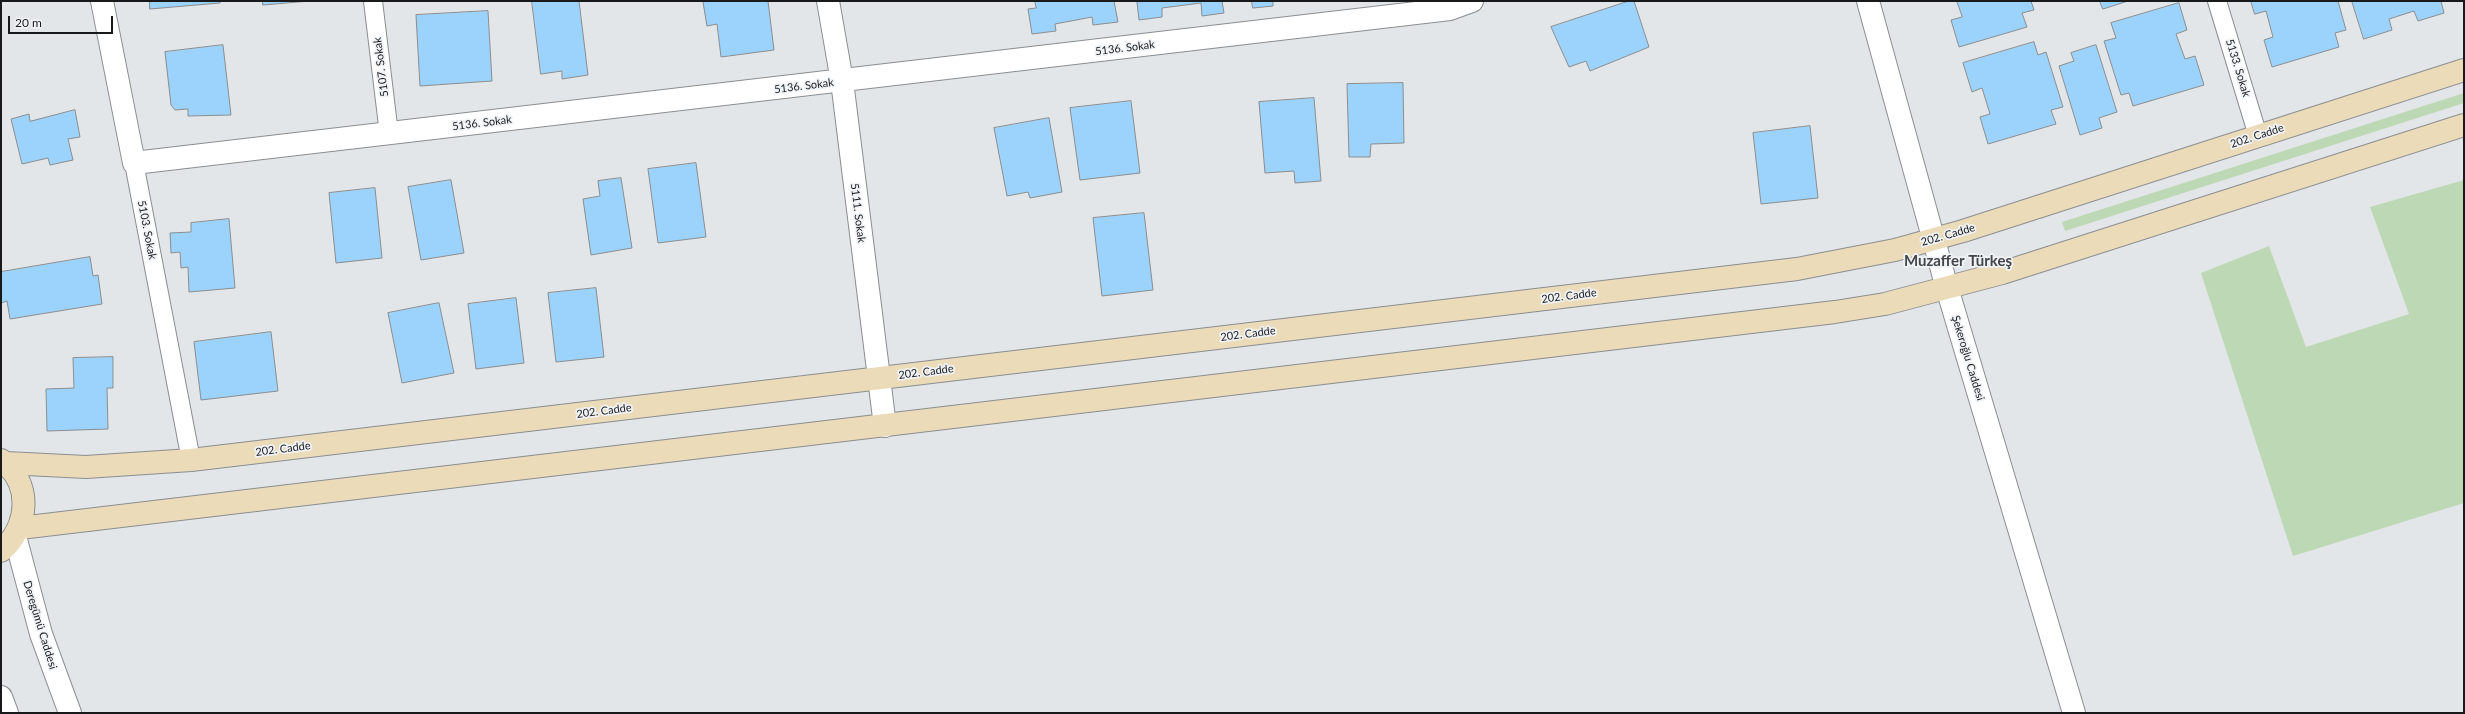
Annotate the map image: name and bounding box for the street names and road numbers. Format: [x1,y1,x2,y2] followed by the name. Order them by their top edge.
[371,37,391,97] street label: 5107. Sokak
[1095,38,1155,58] street label: 5136. Sokak
[2223,38,2253,98] street label: 5133. Sokak
[774,76,834,96] street label: 5136. Sokak
[452,113,512,133] street label: 5136. Sokak
[2229,121,2285,151] street label: 202. Cadde
[848,183,868,243] street label: 5111. Sokak
[135,199,159,261] street label: 5103. Sokak
[1920,221,1976,249] street label: 202. Cadde
[1541,286,1597,306] street label: 202. Cadde
[1949,314,1987,402] street label: Şekeroğlu Caddesi
[1220,324,1276,344] street label: 202. Cadde
[898,362,954,382] street label: 202. Cadde
[576,401,632,421] street label: 202. Cadde
[255,439,311,459] street label: 202. Cadde
[20,579,60,671] street label: Deregümü Caddesi

